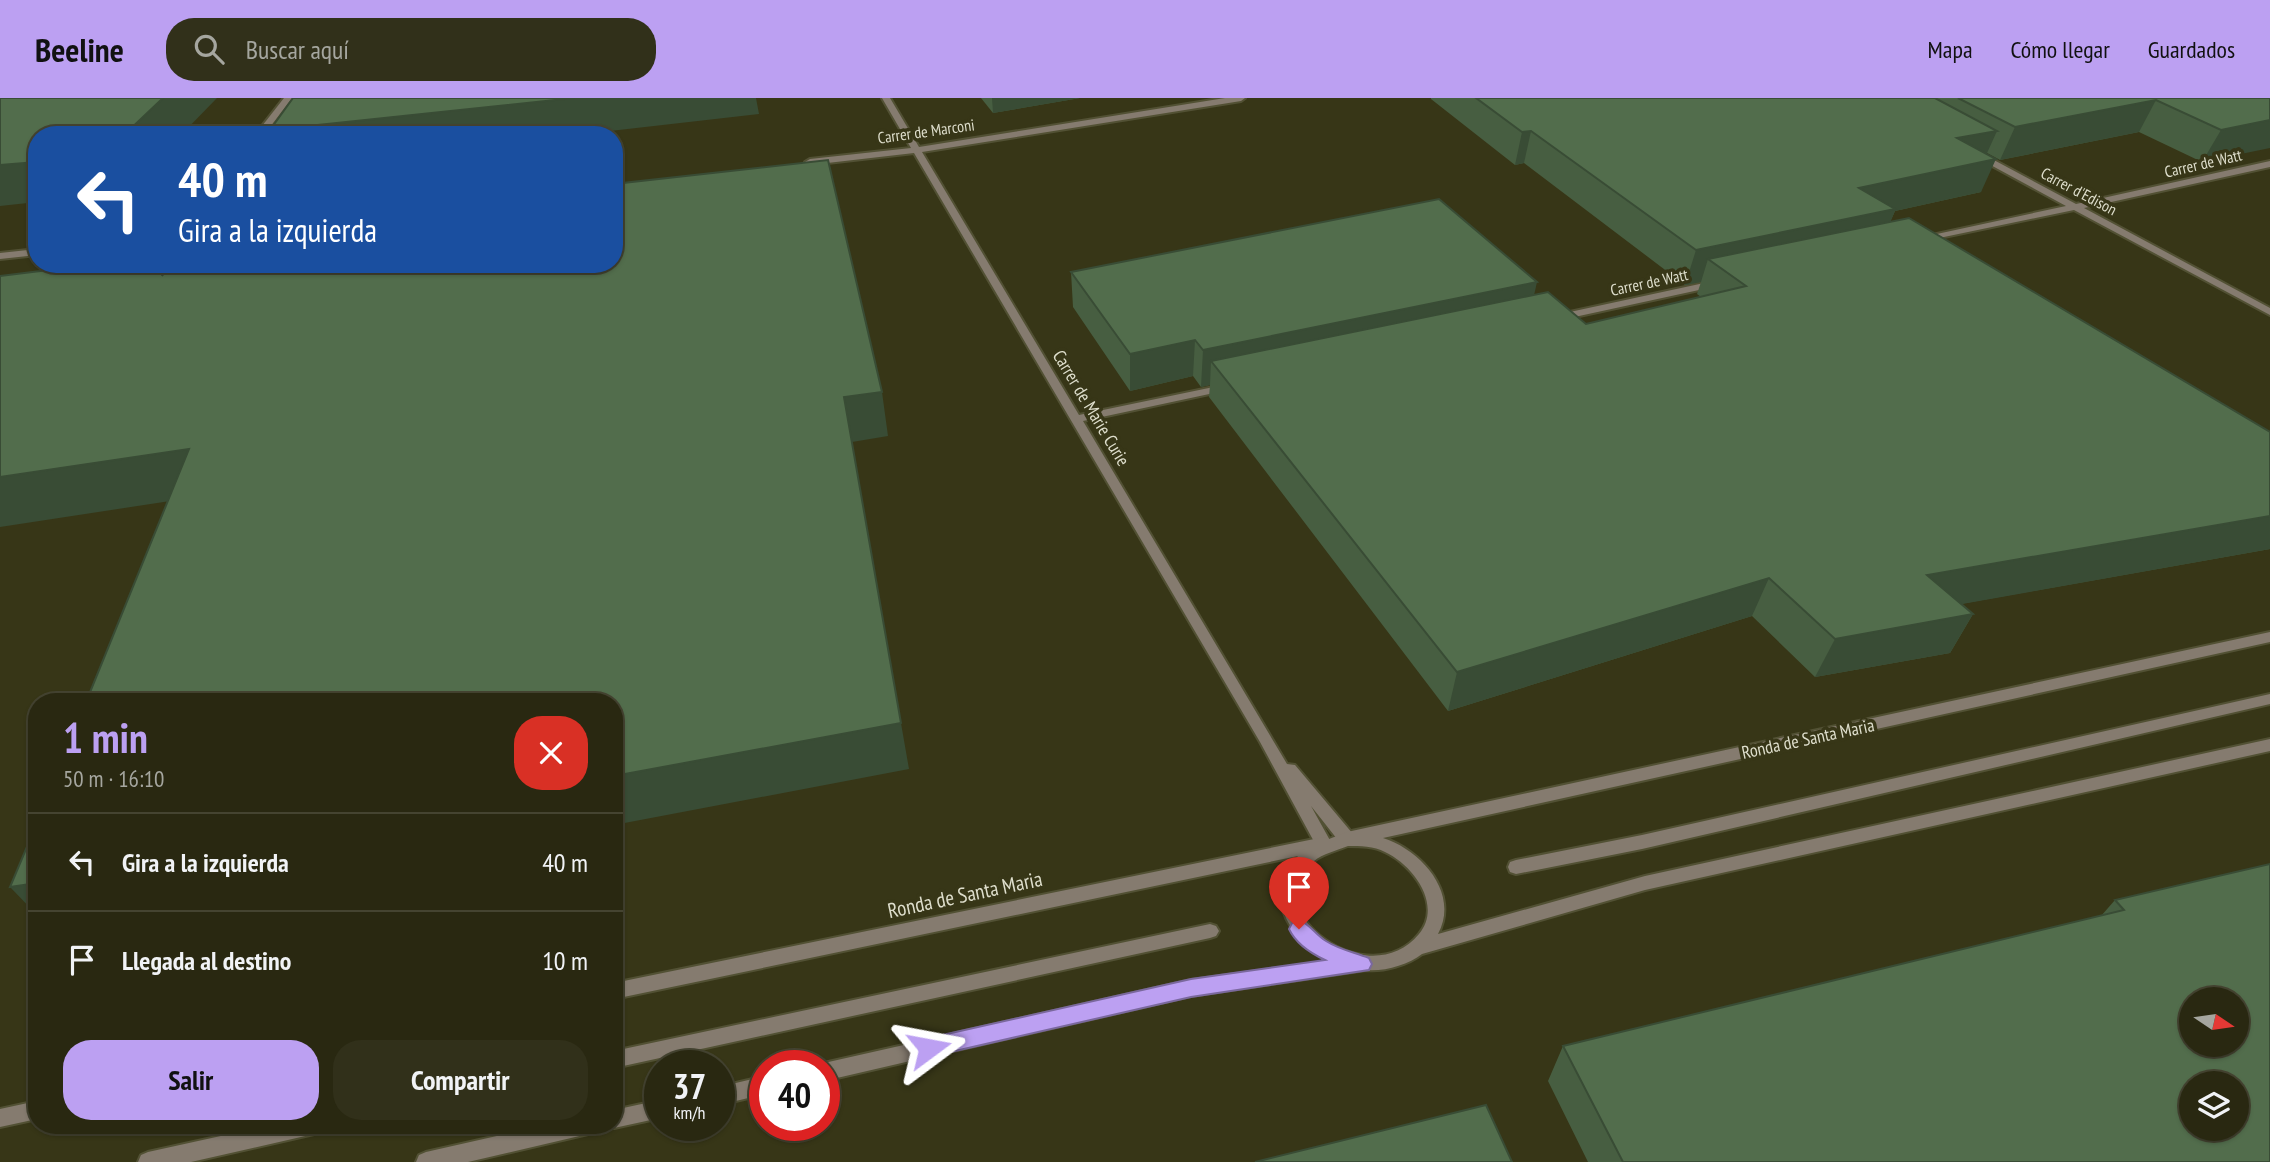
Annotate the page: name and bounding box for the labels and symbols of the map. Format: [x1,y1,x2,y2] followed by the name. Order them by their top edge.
[876,114,976,148] street label: Carrer de Marconi
[2162,144,2244,182] street label: Carrer de Watt
[2038,163,2120,219] street label: Carrer d'Edison
[1608,264,1690,300] street label: Carrer de Watt
[1048,346,1135,470] street label: Carrer de Marie Curie
[1740,713,1876,764] street label: Ronda de Santa Maria
[1269,857,1329,929] pin
[885,865,1045,924] street label: Ronda de Santa Maria
[2179,987,2249,1057] north arrow
[892,1011,966,1085] position arrow
[749,1050,840,1141] speed limit sign: 40

